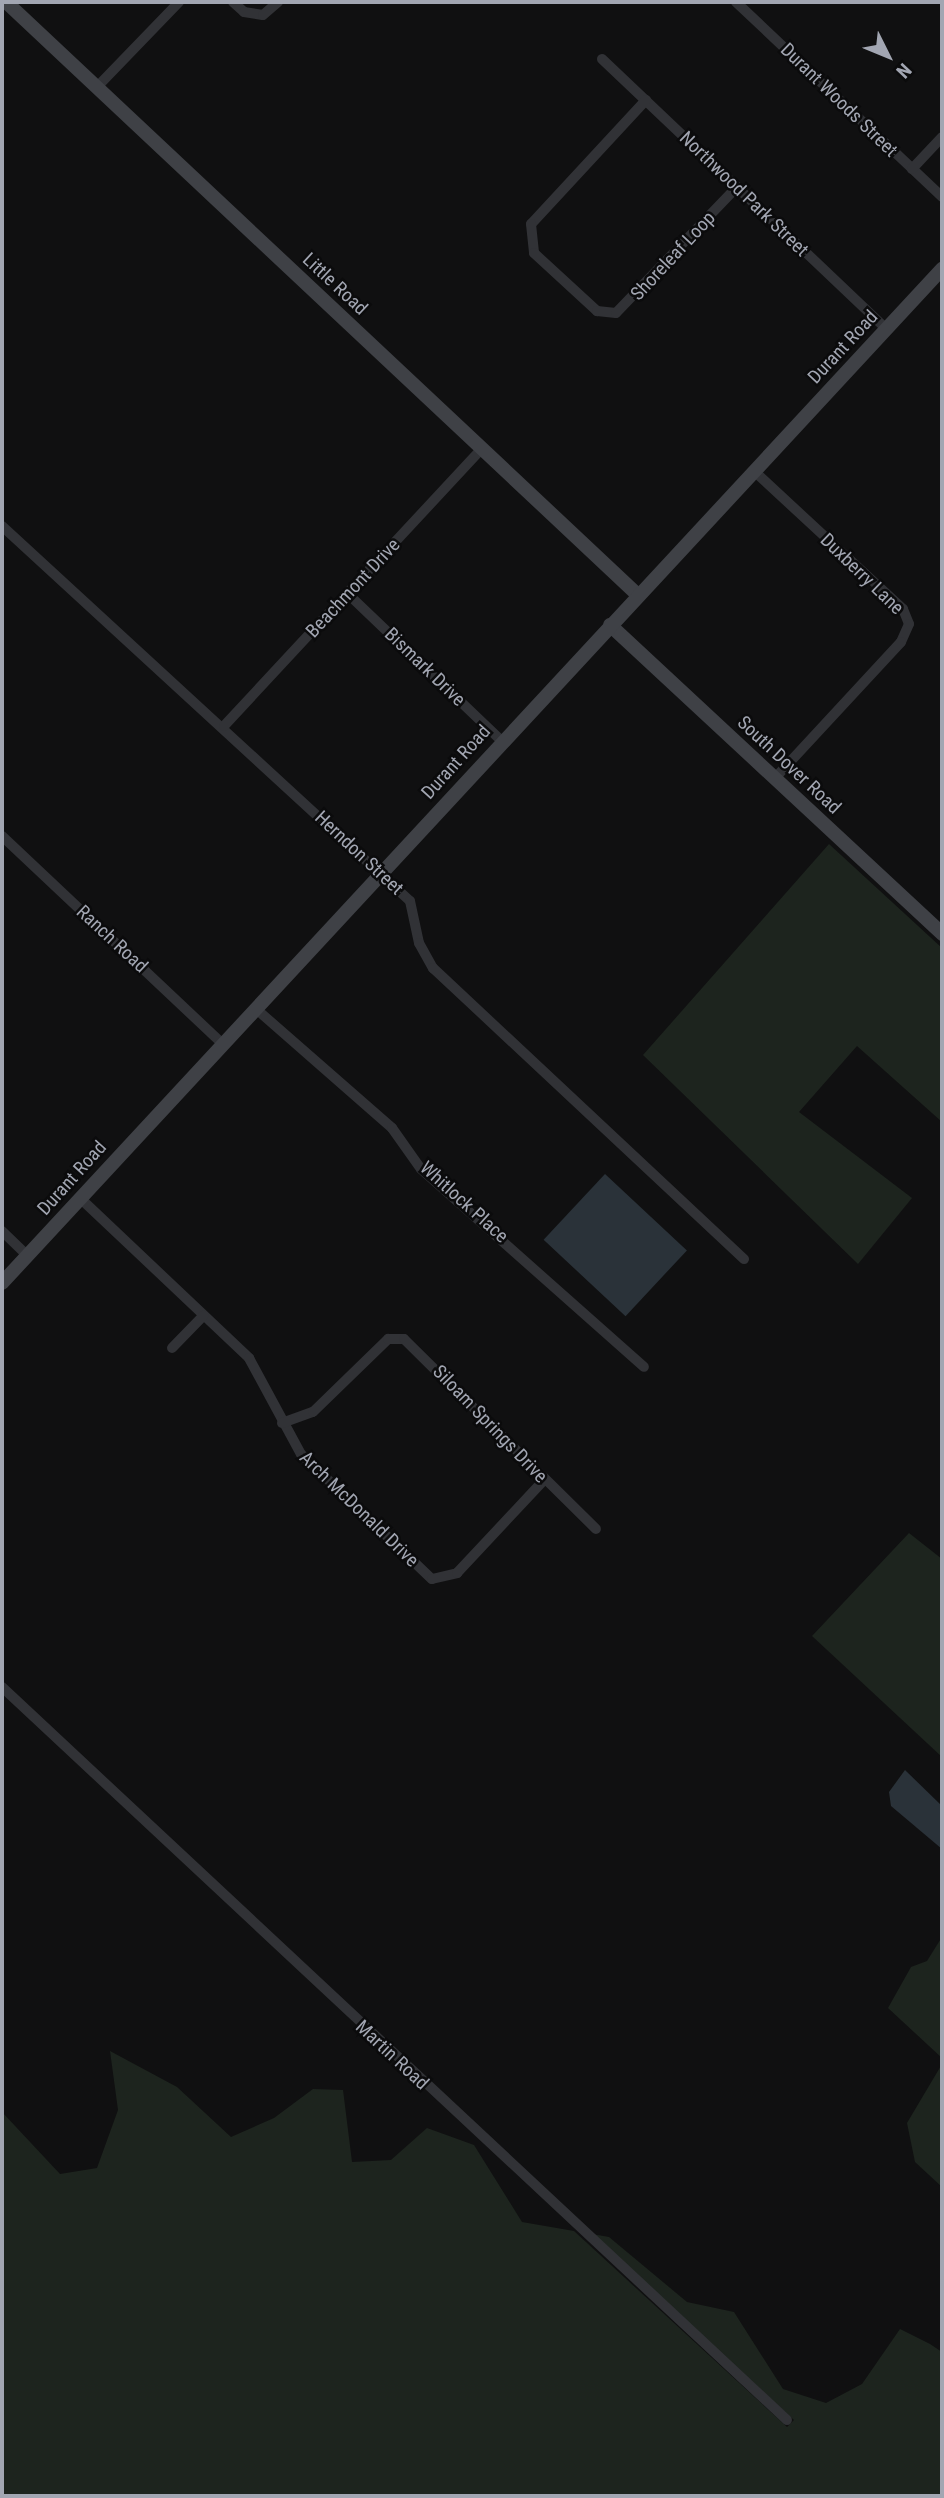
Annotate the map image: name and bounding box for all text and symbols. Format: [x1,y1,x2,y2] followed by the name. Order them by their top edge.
[853,21,923,91] north arrow
[776,38,902,162] street label: Durant Woods Street
[891,59,916,83] text: N
[675,127,813,261] street label: Northwood Park Street
[626,207,720,305] street label: Shoreleaf Loop
[298,248,372,320] street label: Little Road
[803,306,883,388] street label: Durant Road
[816,529,908,619] street label: Duxberry Lane
[301,534,405,642] street label: Beachmont Drive
[380,623,470,711] street label: Bismark Drive
[733,711,845,819] street label: South Dover Road
[417,720,495,804] street label: Durant Road
[310,806,408,900] street label: Herndon Street
[72,900,152,978] street label: Ranch Road
[33,1136,111,1220] street label: Durant Road
[415,1156,513,1248] street label: Whitlock Place
[428,1360,552,1488] street label: Siloam Springs Drive
[295,1446,423,1572] street label: Arch McDonald Drive
[351,2015,433,2095] street label: Martin Road

